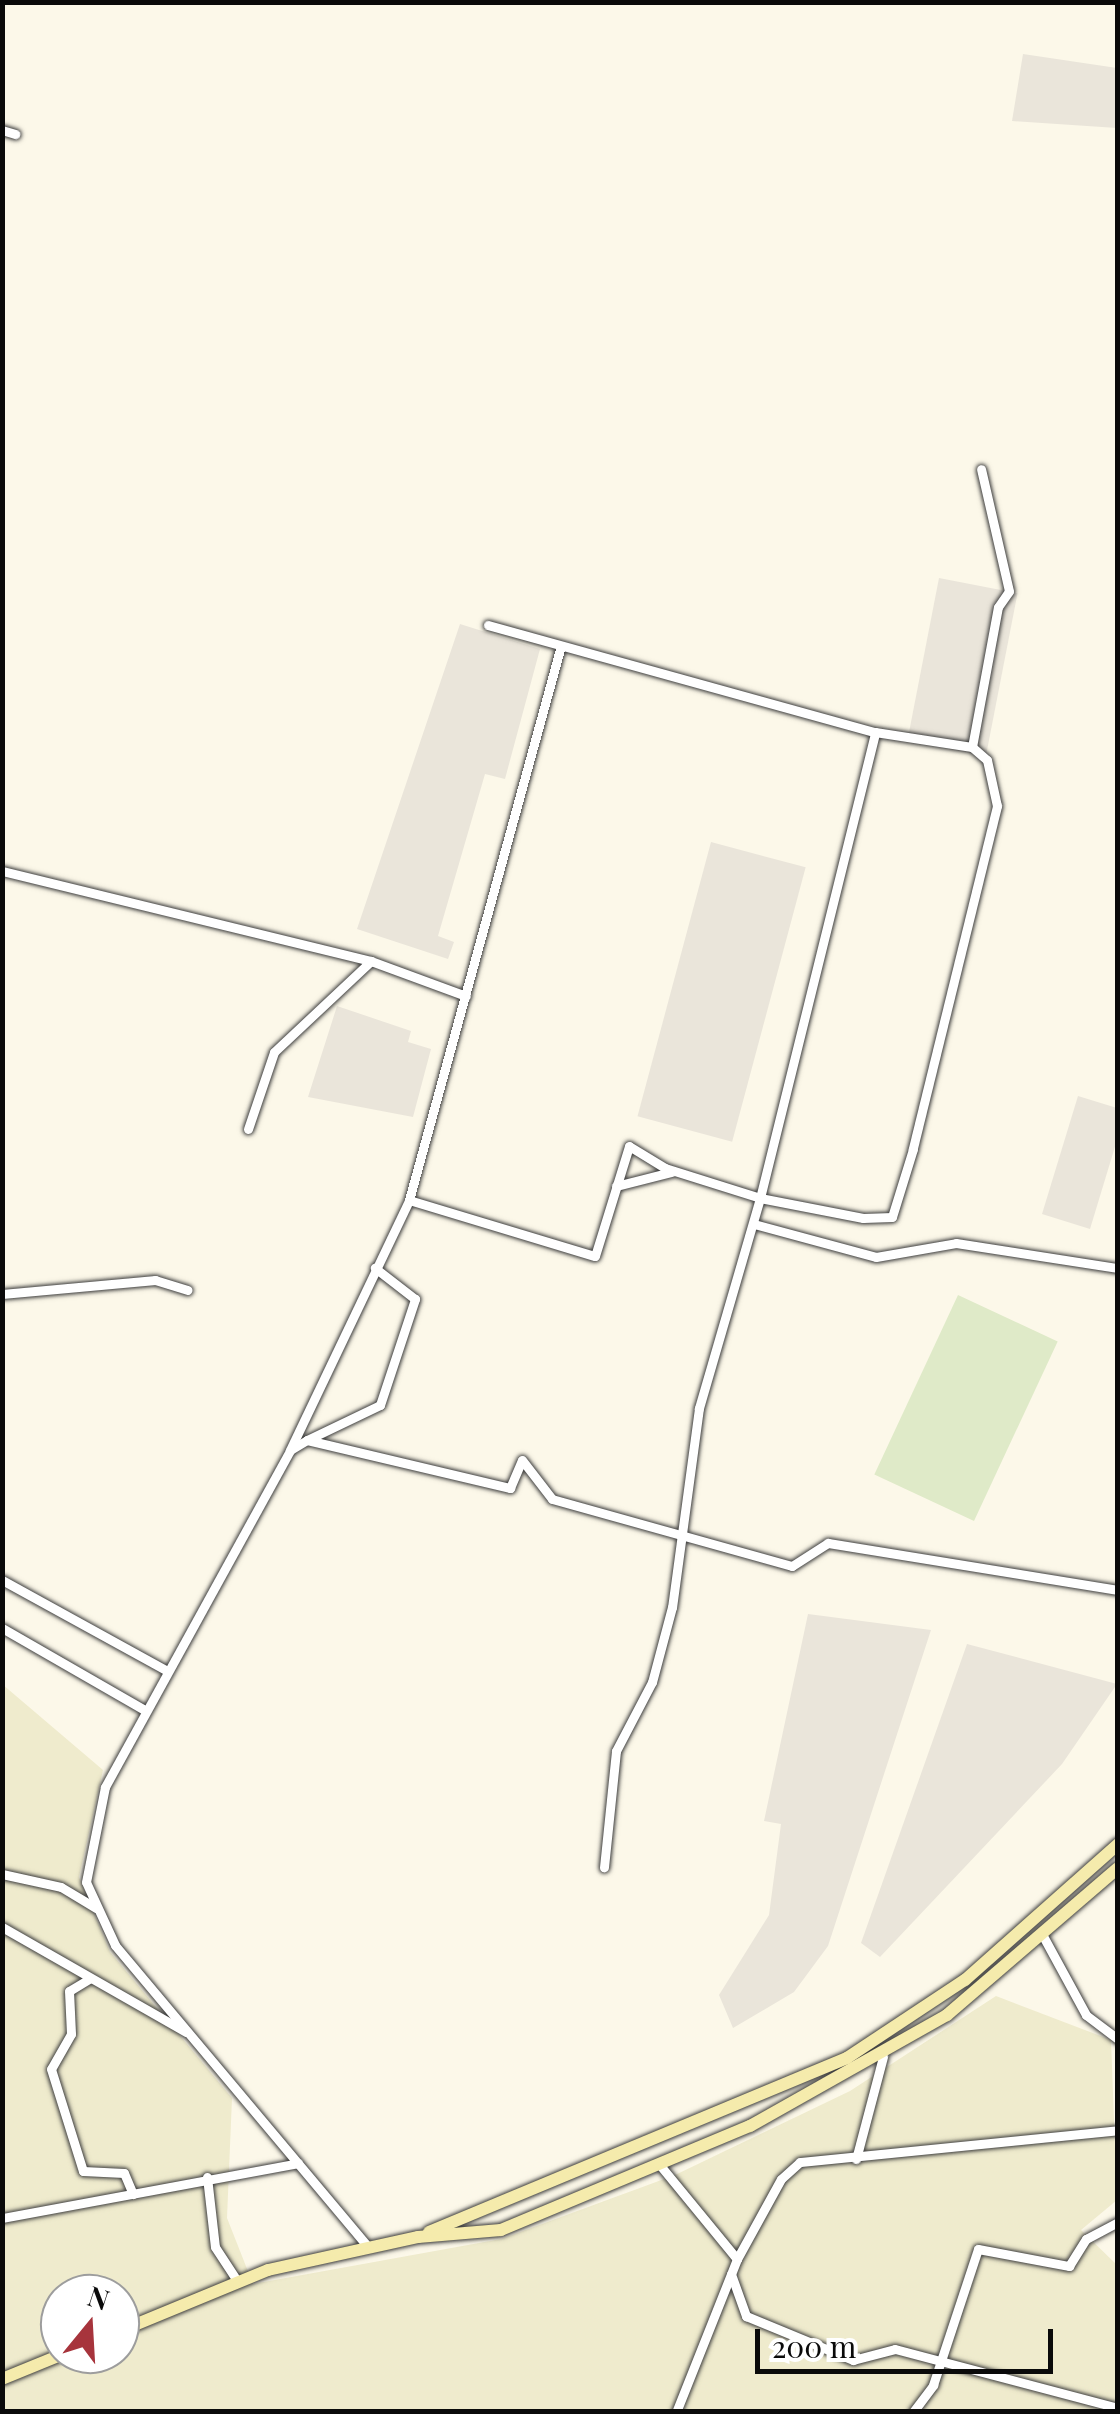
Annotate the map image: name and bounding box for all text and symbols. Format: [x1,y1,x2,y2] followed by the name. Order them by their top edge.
[40,2274,140,2374] north arrow
[83,2276,114,2318] text: N
[760,2309,1058,2371] scale bar
[772,2326,856,2366] text: 200 m

